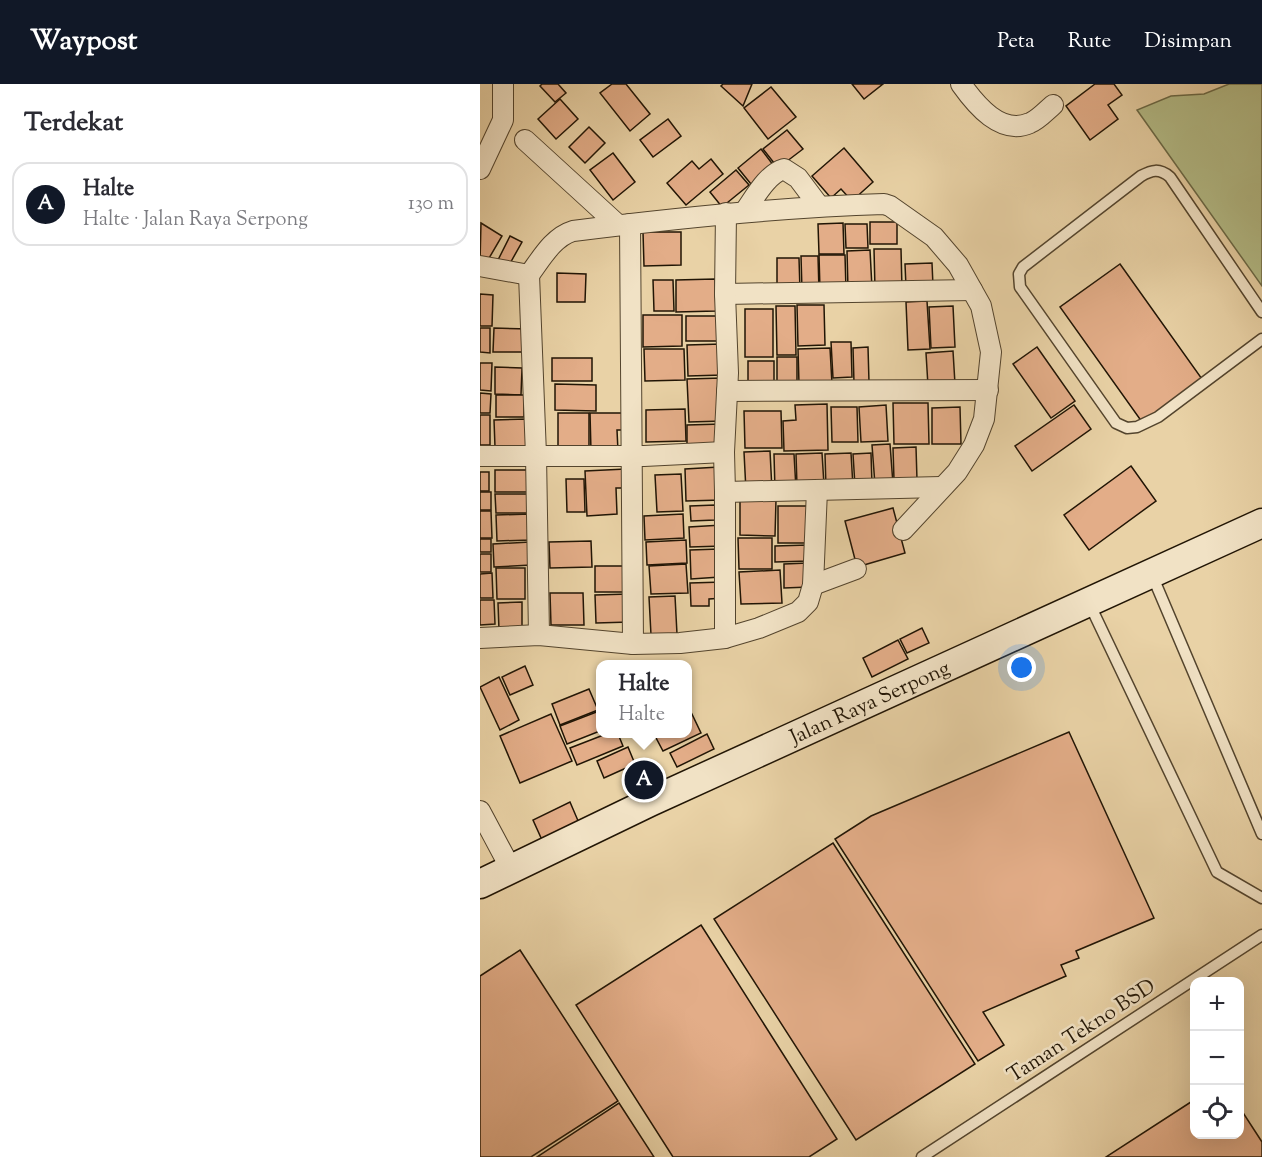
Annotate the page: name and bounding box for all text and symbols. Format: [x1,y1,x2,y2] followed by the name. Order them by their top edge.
[30,22,137,62] text: Waypost
[997,27,1035,57] text: Peta
[1068,27,1111,57] text: Rute
[1144,27,1232,57] text: Disimpan
[24,105,123,142] text: Terdekat
[83,174,134,206] text: Halte
[37,190,54,219] text: A
[408,190,454,219] text: 130 m
[83,206,308,235] text: Halte · Jalan Raya Serpong
[1007,653,1036,682] your location
[784,654,955,754] street label: Jalan Raya Serpong
[596,660,692,738] popup
[618,669,670,701] text: Halte
[618,701,665,730] text: Halte
[624,758,664,802] pin: A
[1002,973,1162,1091] street label: Taman Tekno BSD
[1190,977,1244,1139] map controls
[1190,977,1244,1031] button: +
[1190,1031,1244,1085] button: −
[1190,1085,1244,1139] button: locate

